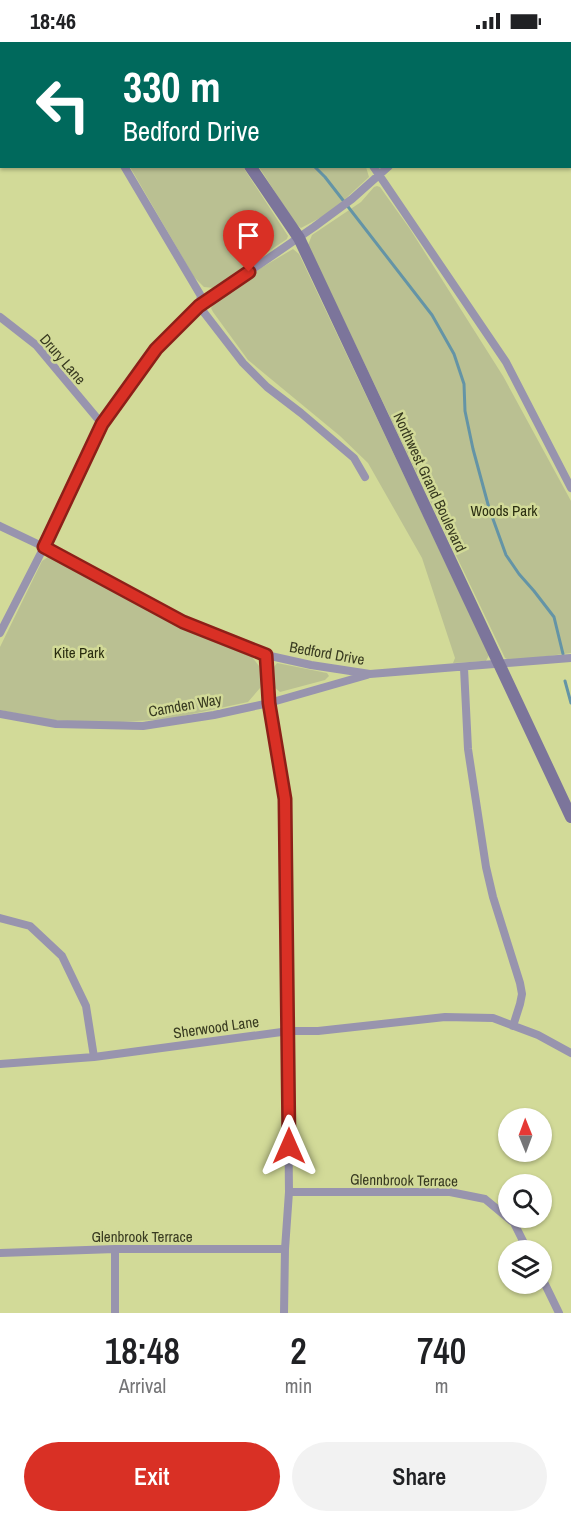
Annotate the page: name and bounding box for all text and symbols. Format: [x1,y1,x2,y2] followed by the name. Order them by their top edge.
[30,6,76,36] text: 18:46
[123,59,221,115] text: 330 m
[24,66,102,144] icon: left
[123,113,260,149] text: Bedford Drive
[223,210,274,272] pin
[232,219,265,252] icon: arrive
[35,329,91,389] street label: Drury Lane
[388,409,472,555] street label: Northwest Grand Boulevard
[471,500,538,521] park label: Woods Park
[288,636,366,670] street label: Bedford Drive
[54,642,105,663] park label: Kite Park
[147,688,224,722] street label: Camden Way
[172,1011,260,1043] street label: Sherwood Lane
[498,1108,552,1162] north arrow
[498,1108,552,1294] map controls
[257,1114,321,1178] position arrow
[350,1169,458,1191] street label: Glennbrook Terrace
[498,1174,552,1228] button: search
[92,1226,193,1247] street label: Glenbrook Terrace
[498,1240,552,1294] button: layers
[105,1327,180,1375] text: 18:48
[290,1327,307,1375] text: 2
[417,1327,466,1375] text: 740
[119,1372,166,1399] text: Arrival
[285,1372,312,1399] text: min
[435,1372,448,1399] text: m
[24,1442,280,1511] button: Exit
[292,1442,547,1511] button: Share

